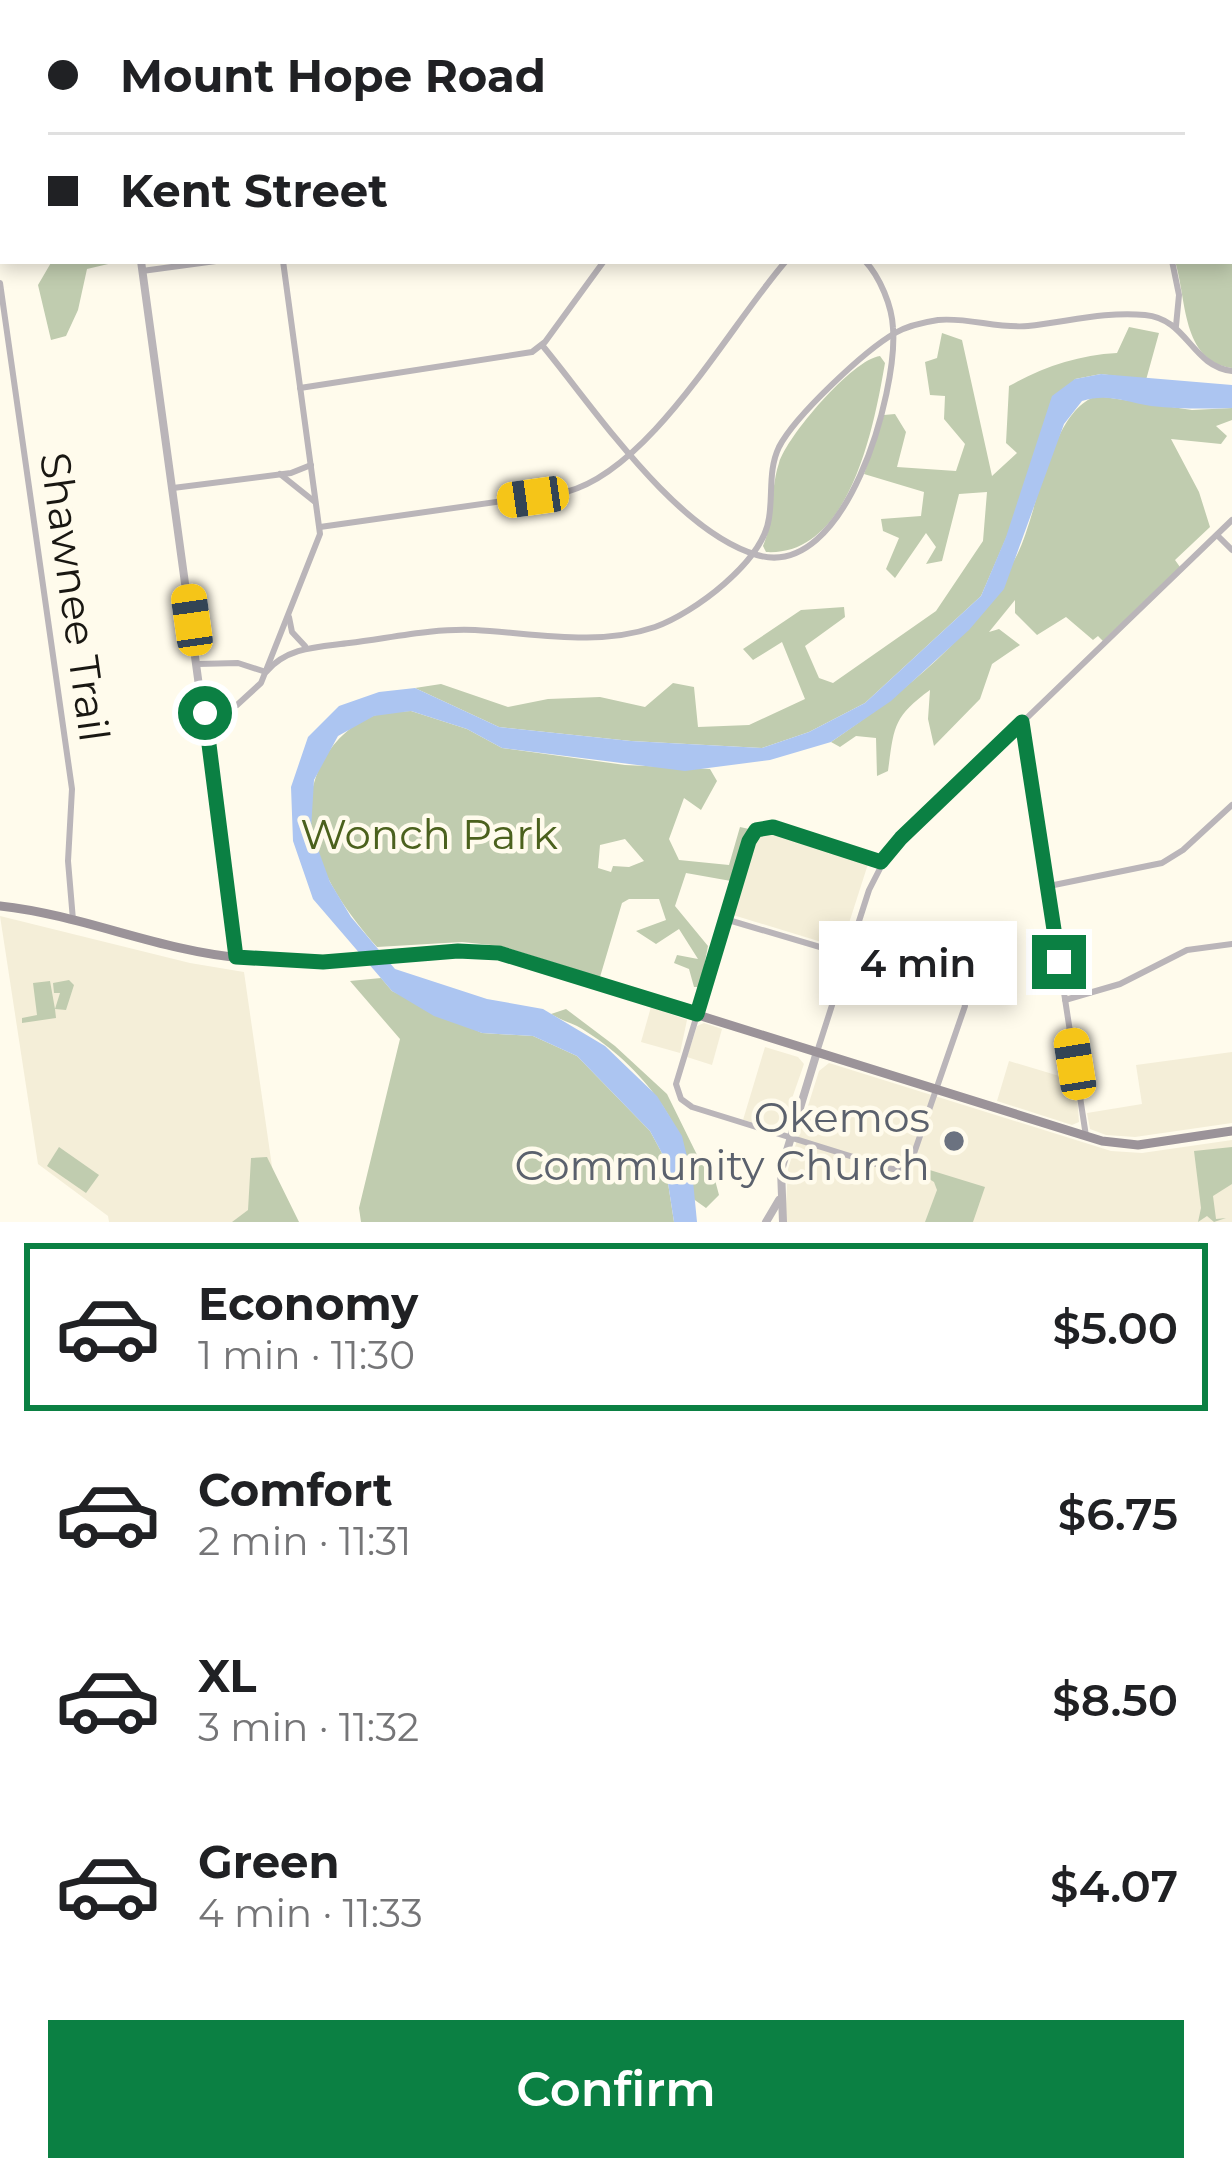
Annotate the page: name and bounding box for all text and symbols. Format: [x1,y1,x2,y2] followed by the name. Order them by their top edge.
[120,48,546,103] text: Mount Hope Road
[120,163,388,218] text: Kent Street
[29,449,121,745] street label: Shawnee Trail
[495,474,571,520] car
[169,582,215,658] car
[178,686,232,740] route start
[300,808,558,860] park label: Wonch Park
[819,920,1017,1004] callout: 4 min
[1032,935,1086,989] route end
[860,939,976,987] text: 4 min
[1052,1026,1098,1102] car
[514,1091,930,1191] place label: Okemos Community Church
[941,1128,967,1154] marker: Okemos Community Church
[54,1273,162,1381] icon: car
[198,1276,418,1331] text: Economy
[1052,1300,1178,1355] text: $5.00
[198,1331,415,1379] text: 1 min · 11:30
[54,1459,162,1567] icon: car
[198,1462,393,1517] text: Comfort
[1058,1486,1178,1541] text: $6.75
[198,1517,411,1565] text: 2 min · 11:31
[54,1645,162,1753] icon: car
[198,1648,256,1703] text: XL
[1052,1672,1178,1727] text: $8.50
[198,1703,419,1751] text: 3 min · 11:32
[54,1831,162,1939] icon: car
[198,1834,340,1889] text: Green
[1050,1858,1178,1913] text: $4.07
[198,1889,423,1937] text: 4 min · 11:33
[48,2020,1184,2158] button: Confirm

